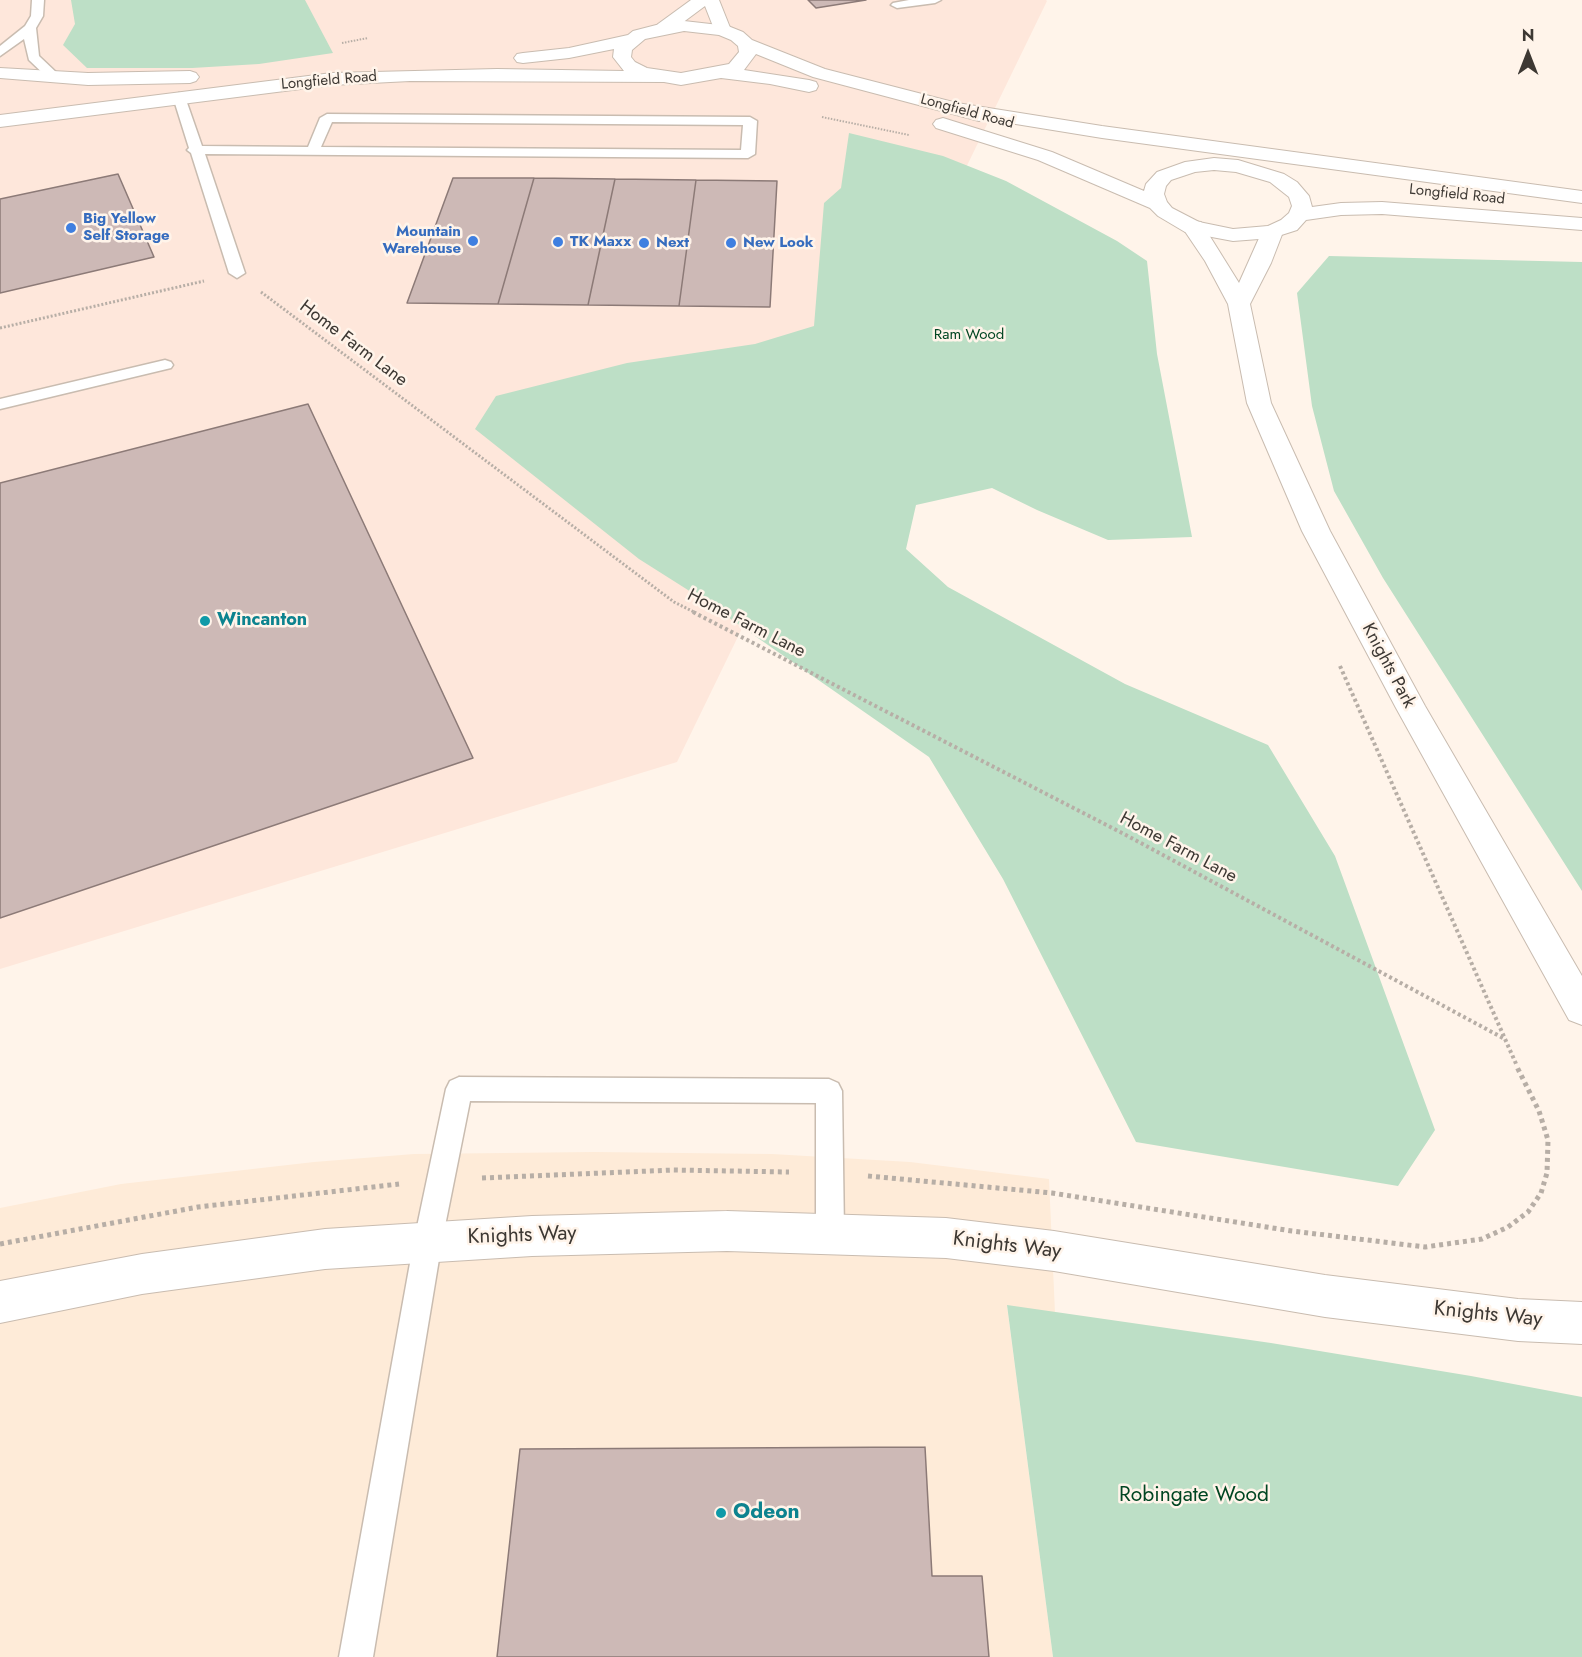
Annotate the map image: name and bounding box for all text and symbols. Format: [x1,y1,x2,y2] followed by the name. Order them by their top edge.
[1498,24,1558,84] north arrow
[1522,24,1534,47] text: N
[280,68,378,94] street label: Longfield Road
[918,91,1016,133] street label: Longfield Road
[1408,181,1506,209] street label: Longfield Road
[83,210,170,245] place label: Big Yellow Self Storage
[64,221,78,235] marker: Big Yellow Self Storage
[382,223,461,258] place label: Mountain Warehouse
[570,233,631,251] place label: TK Maxx
[466,234,480,248] marker: Mountain Warehouse
[656,234,689,252] place label: Next
[743,234,813,252] place label: New Look
[551,235,565,249] marker: TK Maxx
[637,236,651,250] marker: Next
[724,236,738,250] marker: New Look
[295,296,411,392] street label: Home Farm Lane
[934,326,1004,344] park label: Ram Wood
[683,585,809,663] street label: Home Farm Lane
[217,610,307,632] place label: Wincanton
[198,614,212,628] marker: Wincanton
[1357,620,1419,712] street label: Knights Park
[1116,808,1240,888] street label: Home Farm Lane
[467,1222,577,1250] street label: Knights Way
[951,1227,1063,1265] street label: Knights Way
[1432,1297,1544,1333] street label: Knights Way
[1119,1483,1269,1509] park label: Robingate Wood
[733,1500,800,1526] place label: Odeon
[714,1506,728,1520] marker: Odeon

